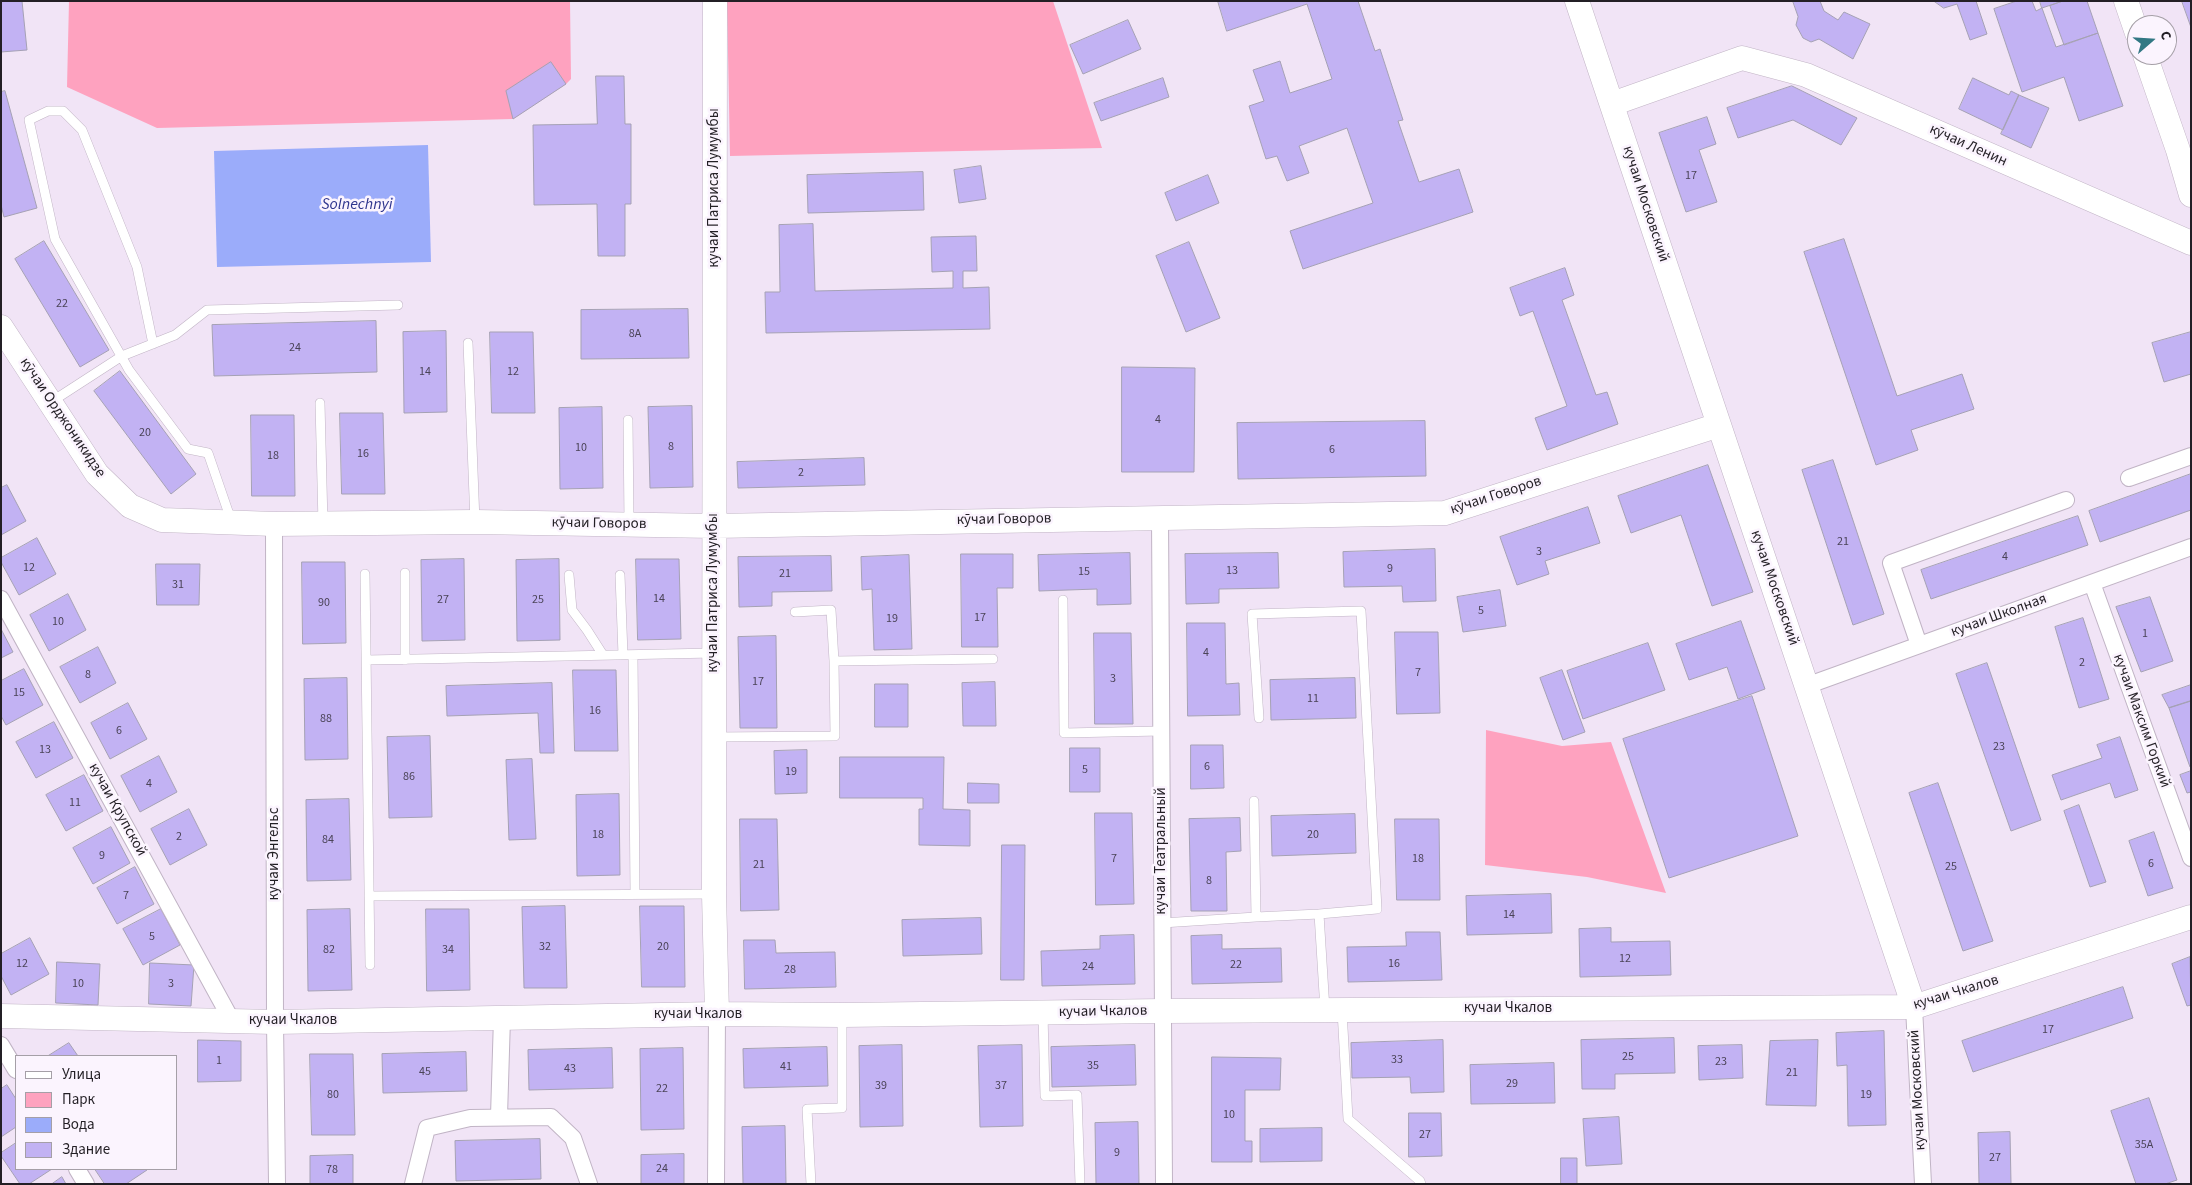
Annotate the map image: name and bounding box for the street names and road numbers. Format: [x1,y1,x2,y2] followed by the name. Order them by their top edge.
[706,108,724,268] street label: кучаи Патриса Лумумбы
[1926,121,2010,171] street label: кӯчаи Ленин
[1618,144,1672,264] street label: кучаи Московский
[15,355,109,481] street label: кӯчаи Орджоникидзе
[1448,473,1544,519] street label: кӯчаи Говоров
[956,510,1052,530] street label: кӯчаи Говоров
[705,513,723,673] street label: кучаи Патриса Лумумбы
[551,514,647,534] street label: кӯчаи Говоров
[1746,528,1802,648] street label: кучаи Московский
[1948,590,2050,642] street label: кучаи Школная
[2108,652,2174,790] street label: кучаи Максим Горкий
[84,760,150,860] street label: кучаи Крупской
[1153,787,1171,915] street label: кучаи Театральный
[266,807,284,901] street label: кучаи Энгельс
[1911,971,2001,1015] street label: кучаи Чкалов
[1464,1000,1552,1018] street label: кучаи Чкалов
[1059,1002,1147,1022] street label: кучаи Чкалов
[654,1006,742,1024] street label: кучаи Чкалов
[249,1012,337,1030] street label: кучаи Чкалов
[1906,1029,1930,1151] street label: кучаи Московский

